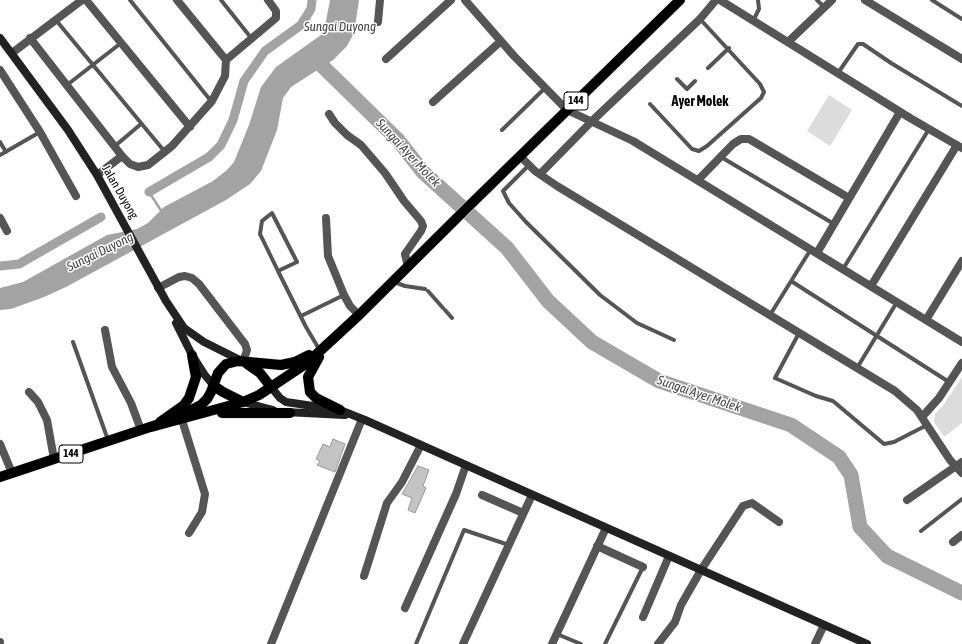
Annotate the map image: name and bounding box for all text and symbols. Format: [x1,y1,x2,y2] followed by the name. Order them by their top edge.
[304,19,376,35] water label: Sungai Duyong
[564,92,588,110] road number: 144
[672,94,728,110] district label: Ayer Molek
[372,116,444,190] water label: Sungai Ayer Molek
[99,163,141,221] street label: Jalan Duyong
[64,229,136,275] water label: Sungai Duyong
[655,372,743,416] water label: Sungai Ayer Molek
[59,445,83,463] road number: 144

